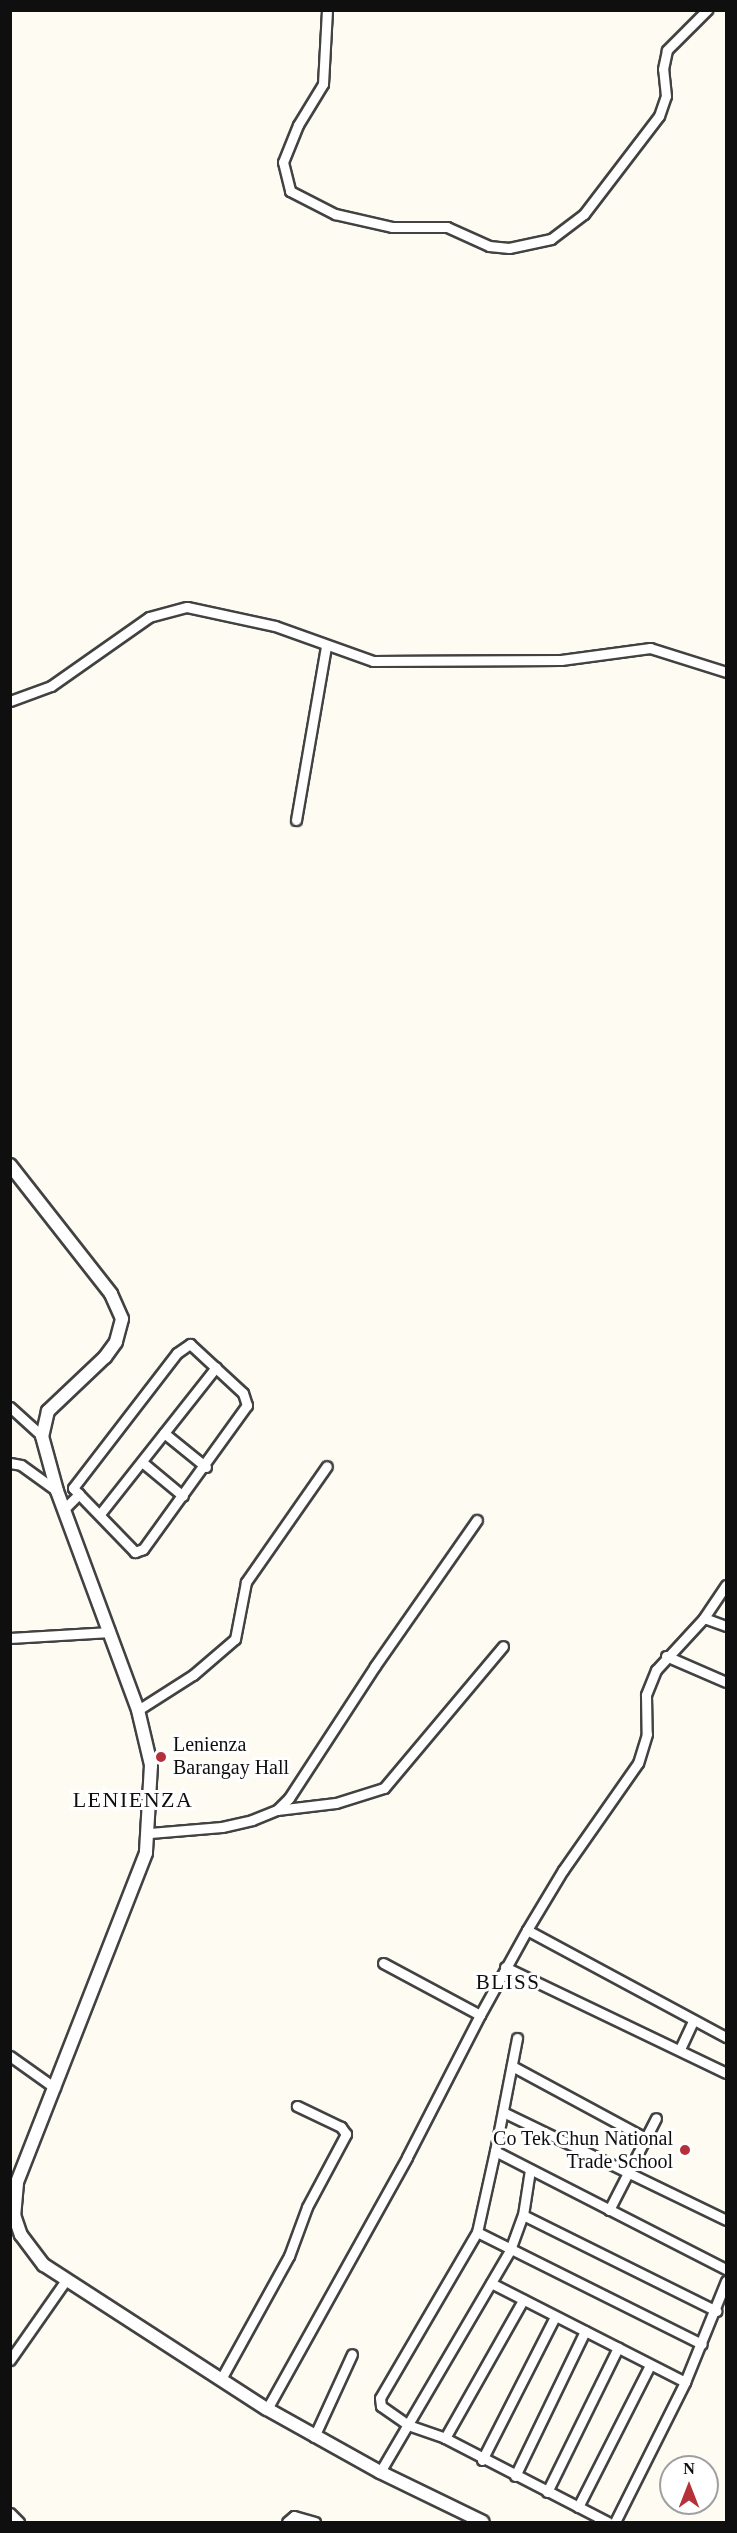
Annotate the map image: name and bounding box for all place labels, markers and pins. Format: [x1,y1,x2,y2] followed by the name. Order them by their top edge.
[173,1733,289,1780] place label: Lenienza Barangay Hall
[154,1750,168,1764] marker: Lenienza Barangay Hall
[493,2126,673,2173] place label: Co Tek Chun National Trade School
[678,2143,692,2157] marker: Co Tek Chun National Trade School

